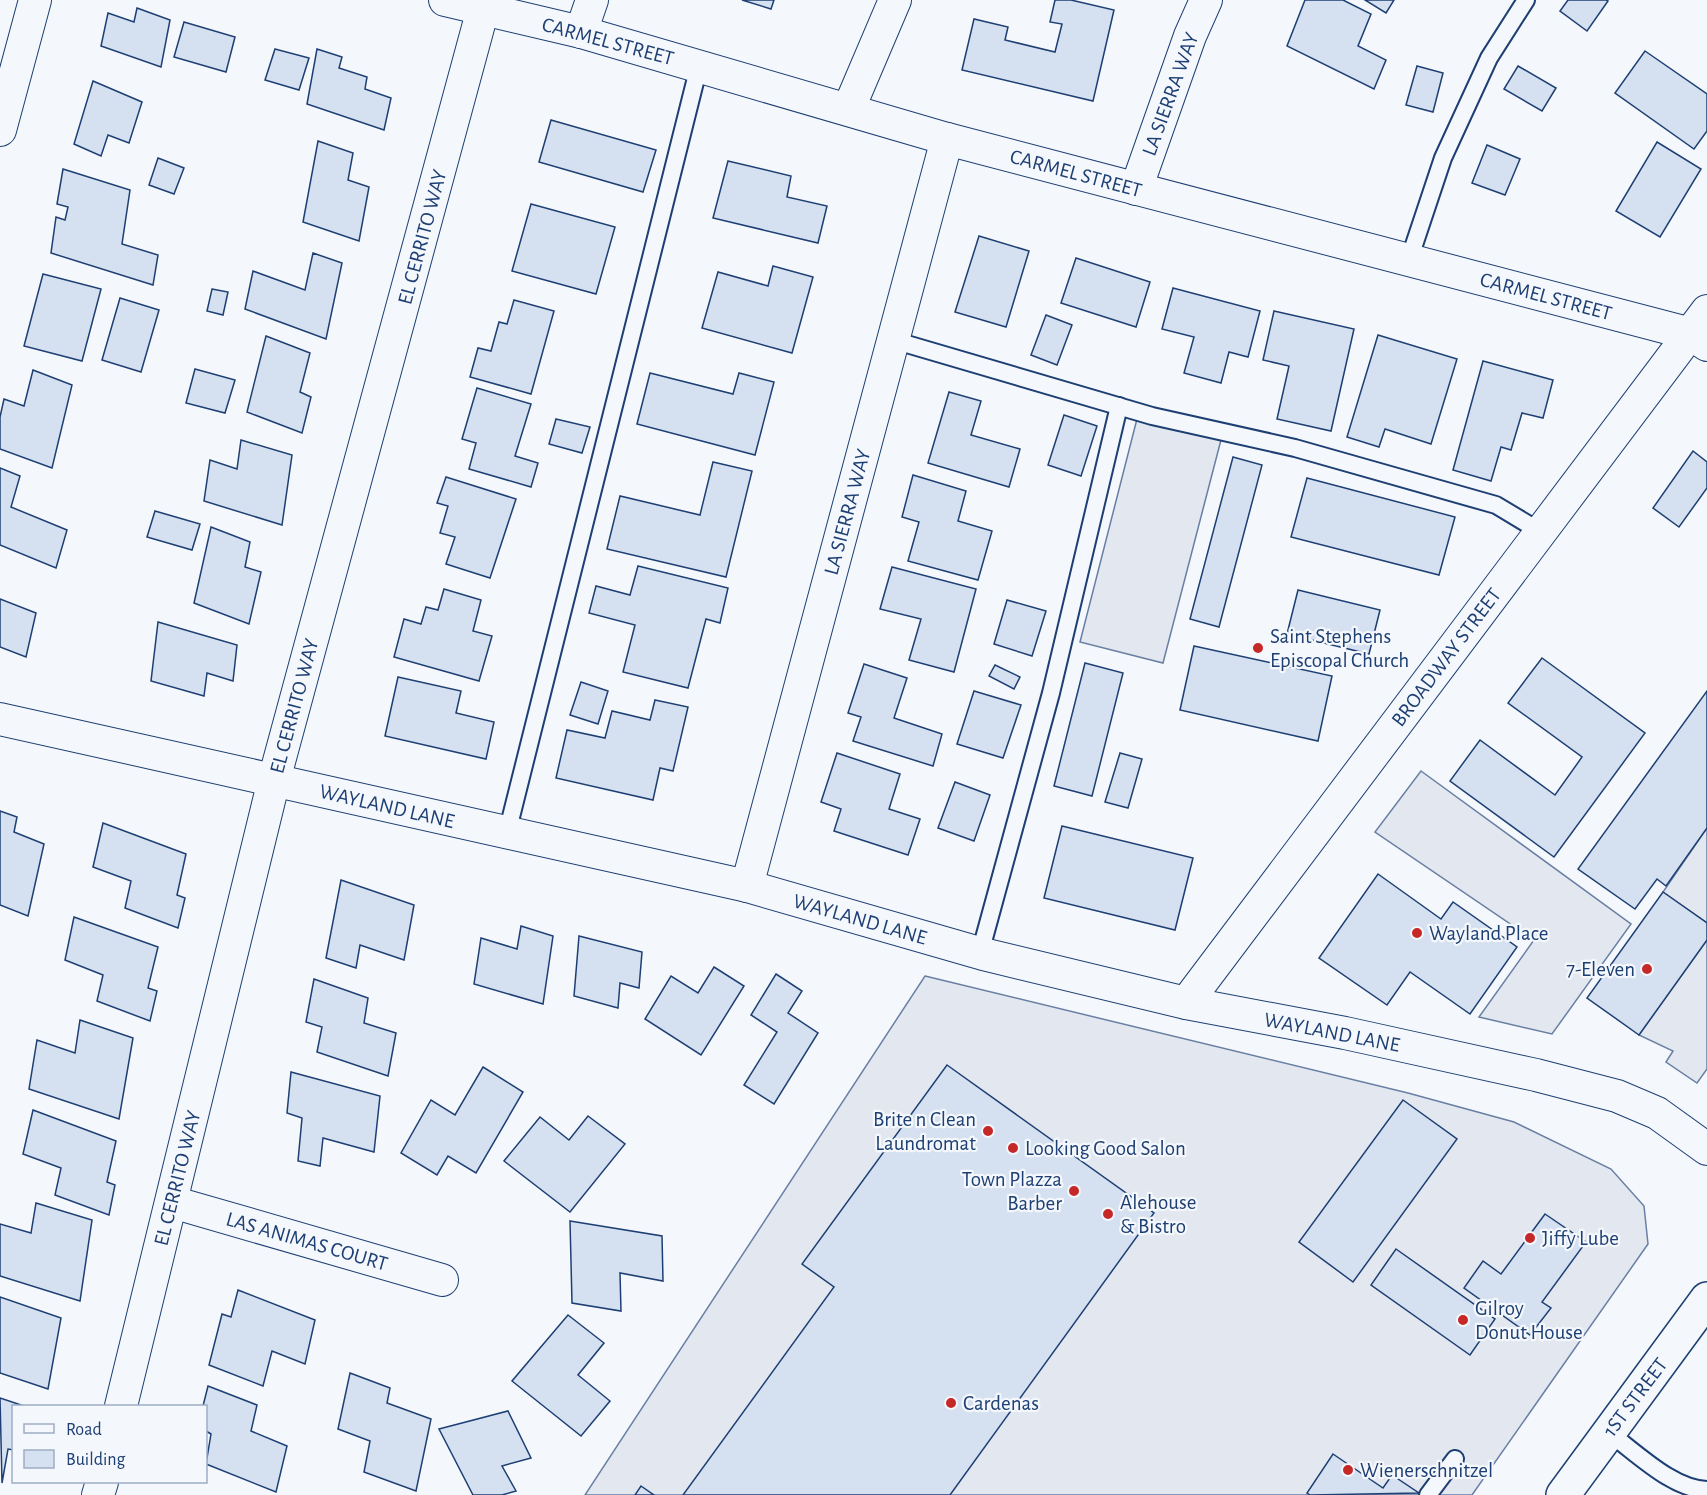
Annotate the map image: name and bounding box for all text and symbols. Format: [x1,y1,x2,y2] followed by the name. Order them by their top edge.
[540,14,676,69] street label: CARMEL STREET
[1138,30,1202,159] street label: LA SIERRA WAY
[1008,146,1144,201] street label: CARMEL STREET
[394,167,451,307] street label: EL CERRITO WAY
[1478,269,1614,324] street label: CARMEL STREET
[821,447,874,577] street label: LA SIERRA WAY
[1388,584,1505,730] street label: BROADWAY STREET
[1270,626,1409,671] place label: Saint Stephens Episcopal Church
[266,636,323,776] street label: EL CERRITO WAY
[1251,641,1265,655] marker: Saint Stephens Episcopal Church
[317,781,457,832] street label: WAYLAND LANE
[791,890,929,949] street label: WAYLAND LANE
[1429,923,1548,944] place label: Wayland Place
[1410,926,1424,940] marker: Wayland Place
[1566,959,1635,980] place label: 7-Eleven
[1640,962,1654,976] marker: 7-Eleven
[1262,1009,1402,1056] street label: WAYLAND LANE
[151,1108,204,1248] street label: EL CERRITO WAY
[873,1109,976,1154] place label: Brite n Clean Laundromat
[981,1124,995,1138] marker: Brite n Clean Laundromat
[1025,1138,1186,1159] place label: Looking Good Salon
[1006,1141,1020,1155] marker: Looking Good Salon
[962,1169,1062,1214] place label: Town Plazza Barber
[1067,1184,1081,1198] marker: Town Plazza Barber
[1120,1192,1196,1237] place label: Alehouse & Bistro
[1101,1207,1115,1221] marker: Alehouse & Bistro
[224,1208,390,1275] street label: LAS ANIMAS COURT
[1542,1228,1619,1249] place label: Jiffy Lube
[1523,1231,1537,1245] marker: Jiffy Lube
[1475,1298,1583,1343] place label: Gilroy Donut House
[1456,1313,1470,1327] marker: Gilroy Donut House
[1599,1354,1672,1441] street label: 1ST STREET
[963,1393,1039,1414] place label: Cardenas
[944,1396,958,1410] marker: Cardenas
[12,1405,207,1483] legend
[66,1421,102,1439] text: Road
[66,1451,126,1469] text: Building
[1360,1460,1493,1481] place label: Wienerschnitzel
[1341,1463,1355,1477] marker: Wienerschnitzel

